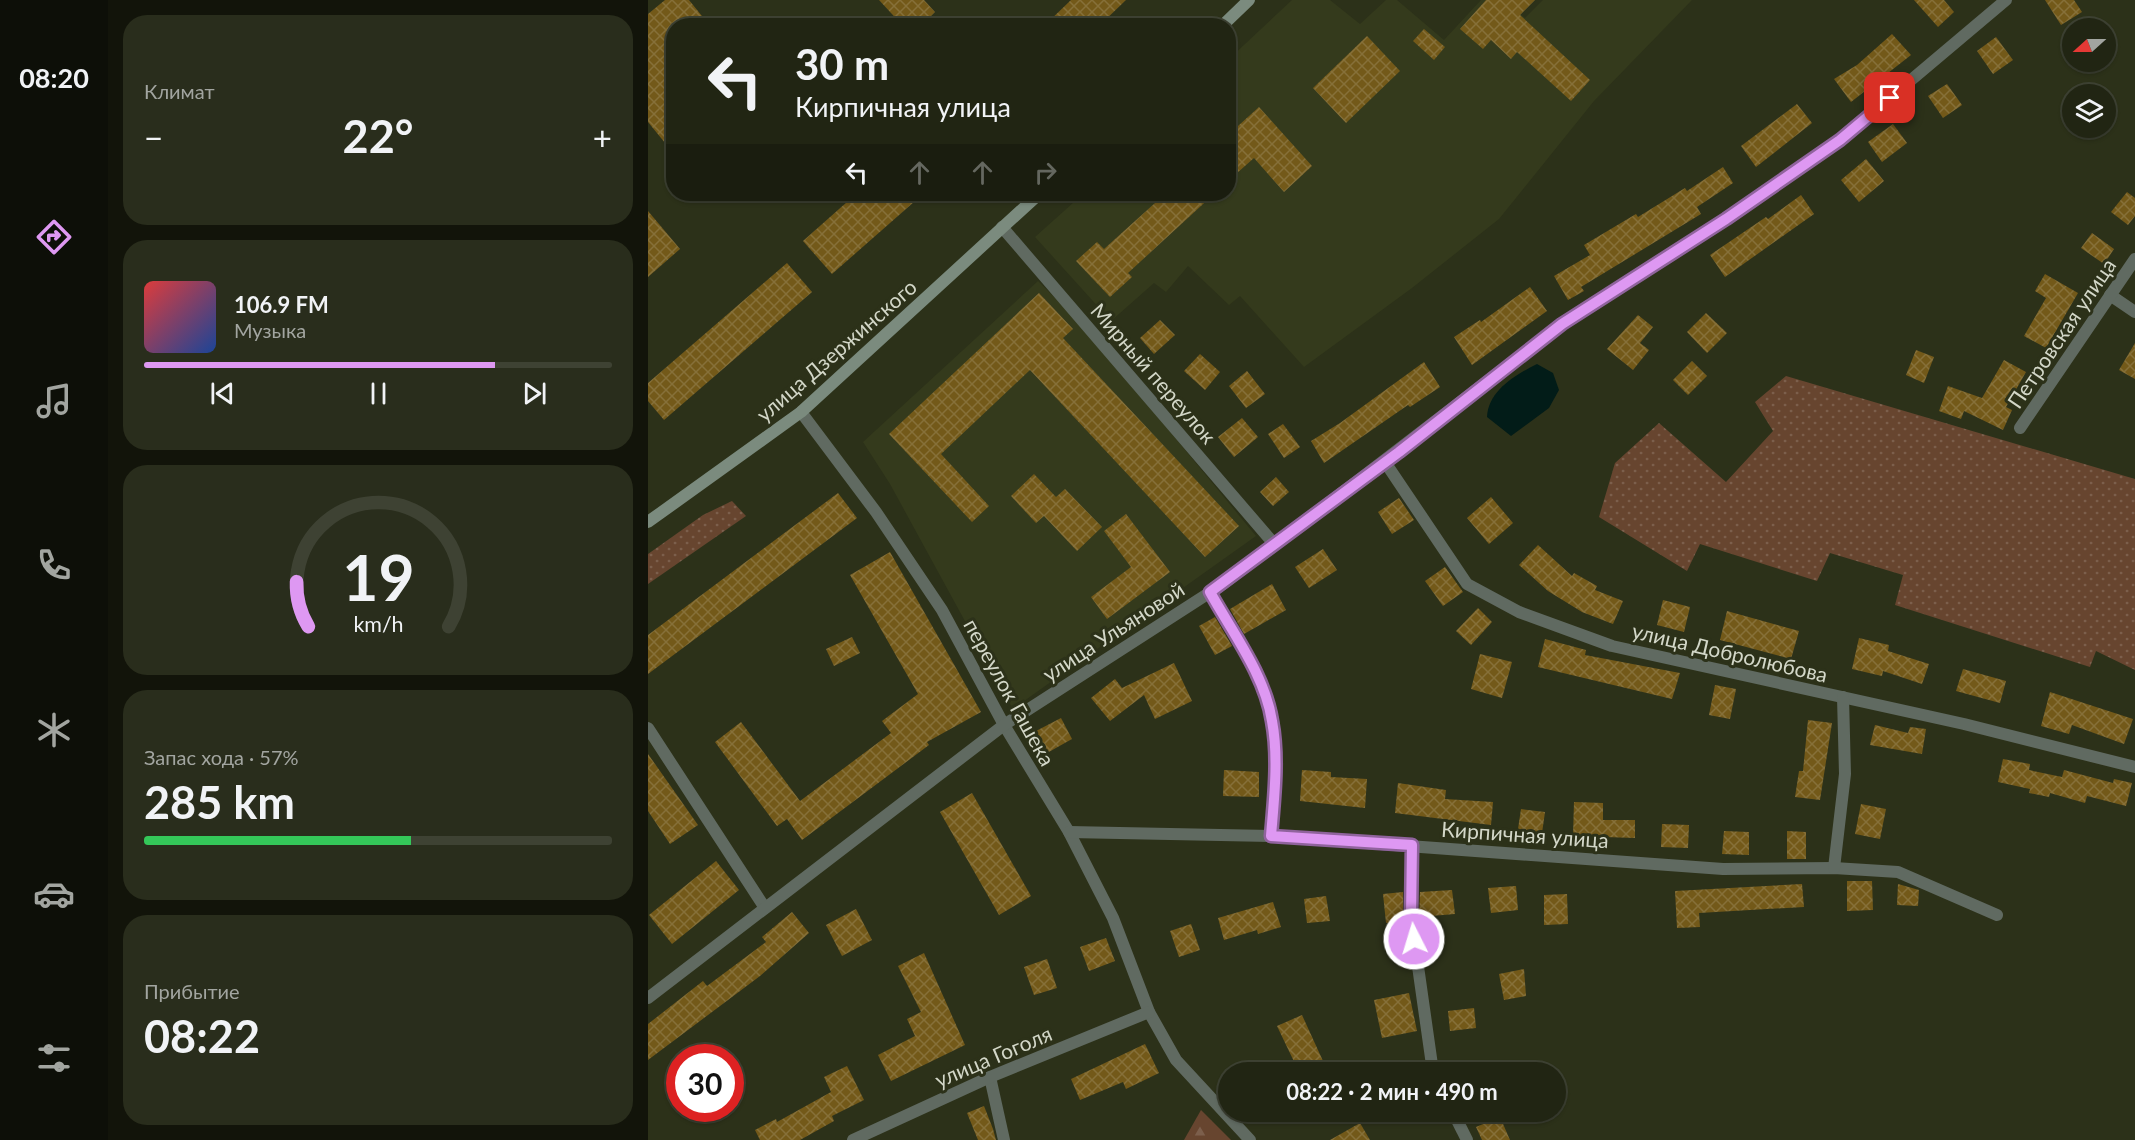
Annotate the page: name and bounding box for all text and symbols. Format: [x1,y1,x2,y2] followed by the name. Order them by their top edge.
[2062,18,2116,72] north arrow
[2062,18,2116,138] map controls
[795,39,889,89] text: 30 m
[696,42,774,120] icon: left
[19,61,89,94] text: 08:20
[1864,72,1915,123] pin
[144,79,215,103] text: Климат
[1873,81,1906,114] icon: arrive
[2062,84,2116,138] button: layers
[795,90,1011,123] text: Кирпичная улица
[343,109,413,163] text: 22°
[144,117,163,157] text: −
[593,117,612,157] text: +
[840,156,873,189] icon: left
[903,156,936,189] icon: ahead
[966,156,999,189] icon: ahead
[1029,156,1062,189] icon: right
[33,216,75,258] icon: directions
[2002,253,2120,413] street label: Петровская улица
[751,274,921,426] street label: улица Дзержинского
[234,291,329,318] text: 106.9 FM
[1086,298,1222,448] street label: Мирный переулок
[234,318,306,342] text: Музыка
[206,377,239,410] icon: previous
[362,377,395,410] icon: pause
[518,377,551,410] icon: next
[33,380,75,422] icon: music
[342,539,414,614] text: 19
[33,544,75,586] icon: phone
[1038,576,1188,686] street label: улица Ульяновой
[353,611,403,637] text: km/h
[959,614,1061,770] street label: переулок Гашека
[1630,617,1830,687] street label: улица Добролюбова
[33,709,75,751] icon: climate
[144,745,299,769] text: Запас хода · 57%
[144,775,295,829] text: 285 km
[1440,816,1610,852] street label: Кирпичная улица
[33,873,75,915] icon: car
[1382,907,1446,971] position arrow
[144,979,240,1003] text: Прибытие
[144,1009,260,1063] text: 08:22
[931,1020,1055,1092] street label: улица Гоголя
[33,1037,75,1079] icon: filters
[666,1044,744,1122] speed limit sign: 30
[1286,1078,1498,1105] text: 08:22 · 2 мин · 490 m

